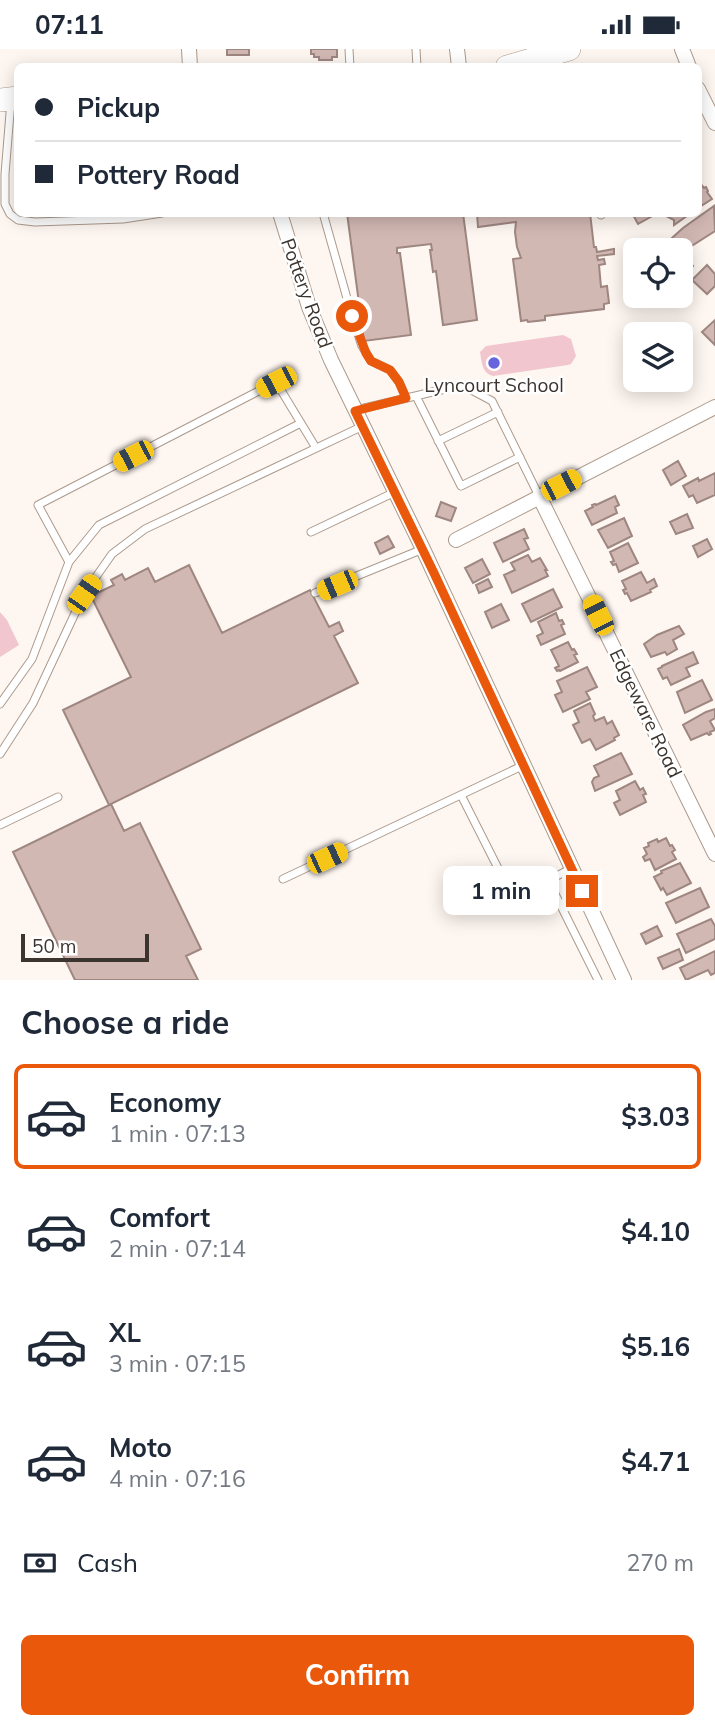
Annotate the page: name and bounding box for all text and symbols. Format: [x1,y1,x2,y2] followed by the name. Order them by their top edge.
[35,8,104,41] text: 07:11
[77,91,160,124] text: Pickup
[77,158,240,191] text: Pottery Road
[276,235,338,351] street label: Pottery Road
[623,238,693,392] map controls
[623,238,693,308] button: locate
[336,300,368,332] route start
[623,322,693,392] button: layers
[486,355,502,371] marker: Lyncourt School
[253,363,300,401] car
[424,373,564,397] place label: Lyncourt School
[110,437,157,475] car
[538,466,585,504] car
[314,567,361,603] car
[64,571,105,617] car
[580,592,617,638] car
[604,645,688,781] street label: Edgeware Road
[304,840,351,876] car
[442,867,558,915] callout: 1 min
[566,875,598,907] route end
[471,876,531,905] text: 1 min
[21,931,149,963] scale bar
[32,934,76,958] text: 50 m
[21,1002,229,1042] text: Choose a ride
[25,1085,88,1148] icon: car
[109,1086,221,1119] text: Economy
[621,1100,690,1133] text: $3.03
[109,1119,246,1148] text: 1 min · 07:13
[25,1200,88,1263] icon: car
[109,1201,210,1234] text: Comfort
[621,1215,690,1248] text: $4.10
[109,1234,246,1263] text: 2 min · 07:14
[25,1315,88,1378] icon: car
[109,1316,141,1349] text: XL
[621,1330,690,1363] text: $5.16
[109,1349,246,1378] text: 3 min · 07:15
[25,1430,88,1493] icon: car
[109,1431,172,1464] text: Moto
[621,1445,690,1478] text: $4.71
[109,1464,246,1493] text: 4 min · 07:16
[21,1544,59,1582] icon: cash
[77,1546,138,1579] text: Cash
[626,1548,694,1577] text: 270 m
[21,1635,694,1715] button: Confirm

